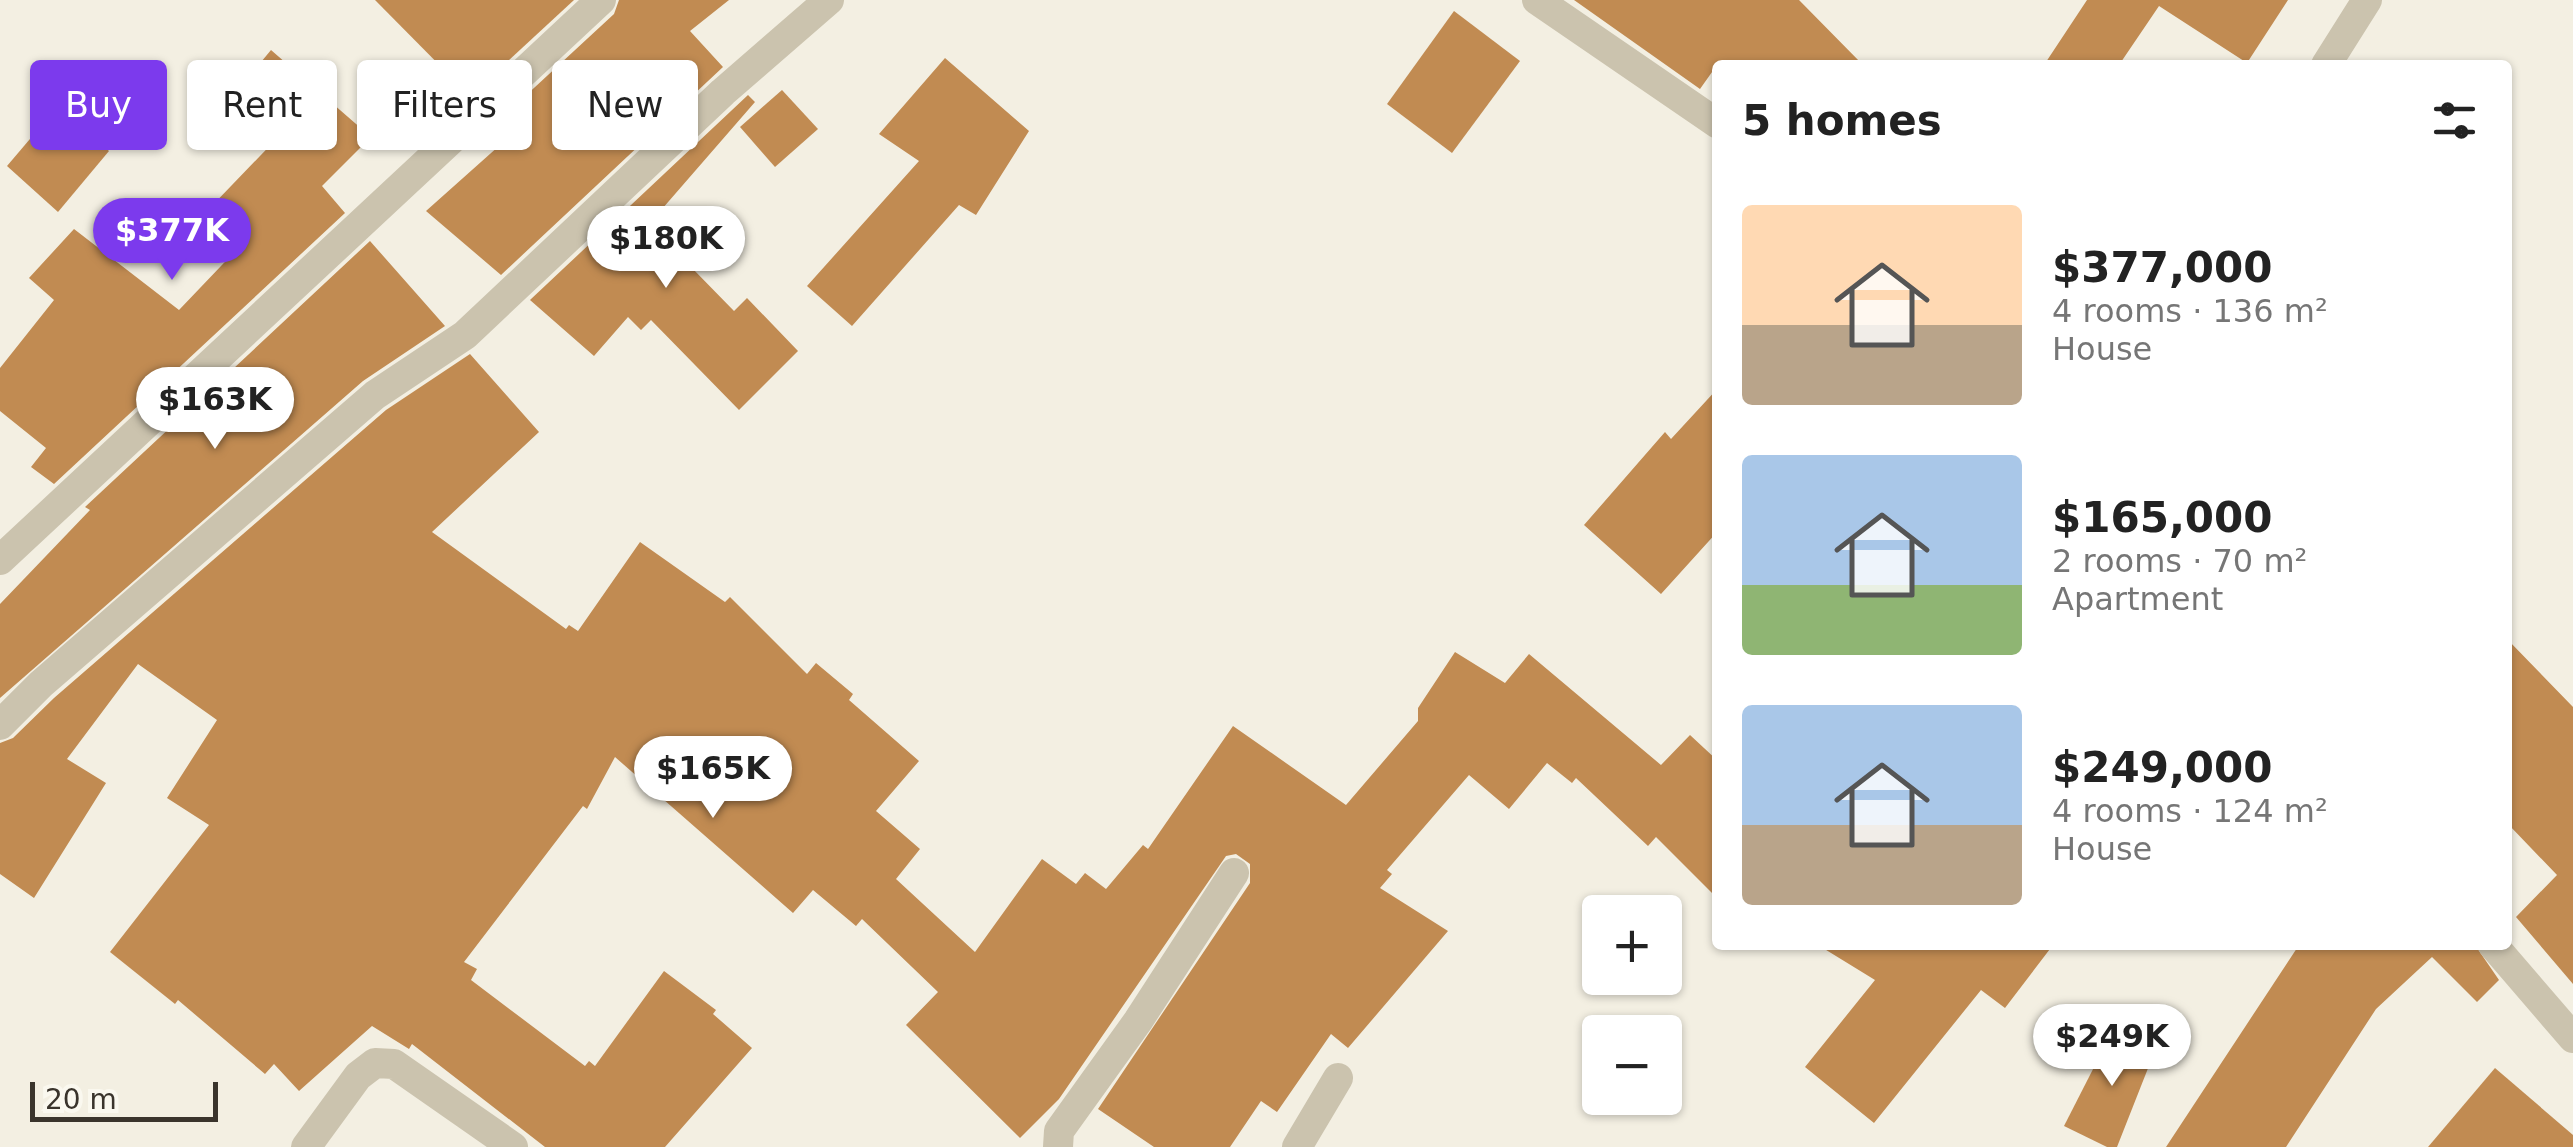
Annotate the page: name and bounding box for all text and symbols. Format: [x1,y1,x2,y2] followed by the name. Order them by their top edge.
[30,60,167,150] chip: Buy
[187,60,337,150] chip: Rent
[357,60,532,150] chip: Filters
[552,60,698,150] chip: New
[2427,93,2482,148] icon: filters
[1742,96,1942,145] text: 5 homes
[102,198,242,283] pin: $377K
[596,206,736,291] pin: $180K
[115,211,229,249] text: $377K
[609,219,723,257] text: $180K
[2052,243,2273,292] text: $377,000
[1822,245,1942,365] icon: home
[2052,292,2328,330] text: 4 rooms · 136 m²
[2052,330,2152,368] text: House
[145,367,285,452] pin: $163K
[158,380,272,418] text: $163K
[2052,493,2273,542] text: $165,000
[1822,495,1942,615] icon: home
[2052,542,2307,580] text: 2 rooms · 70 m²
[2052,580,2223,618] text: Apartment
[643,736,783,821] pin: $165K
[2052,743,2273,792] text: $249,000
[1822,745,1942,865] icon: home
[656,749,770,787] text: $165K
[2052,792,2328,830] text: 4 rooms · 124 m²
[2052,830,2152,868] text: House
[1582,895,1682,1115] map controls
[1582,895,1682,995] button: +
[2042,1004,2182,1089] pin: $249K
[1582,1015,1682,1115] button: −
[2055,1017,2169,1055] text: $249K
[30,1077,218,1122] scale bar
[45,1083,117,1116] text: 20 m

